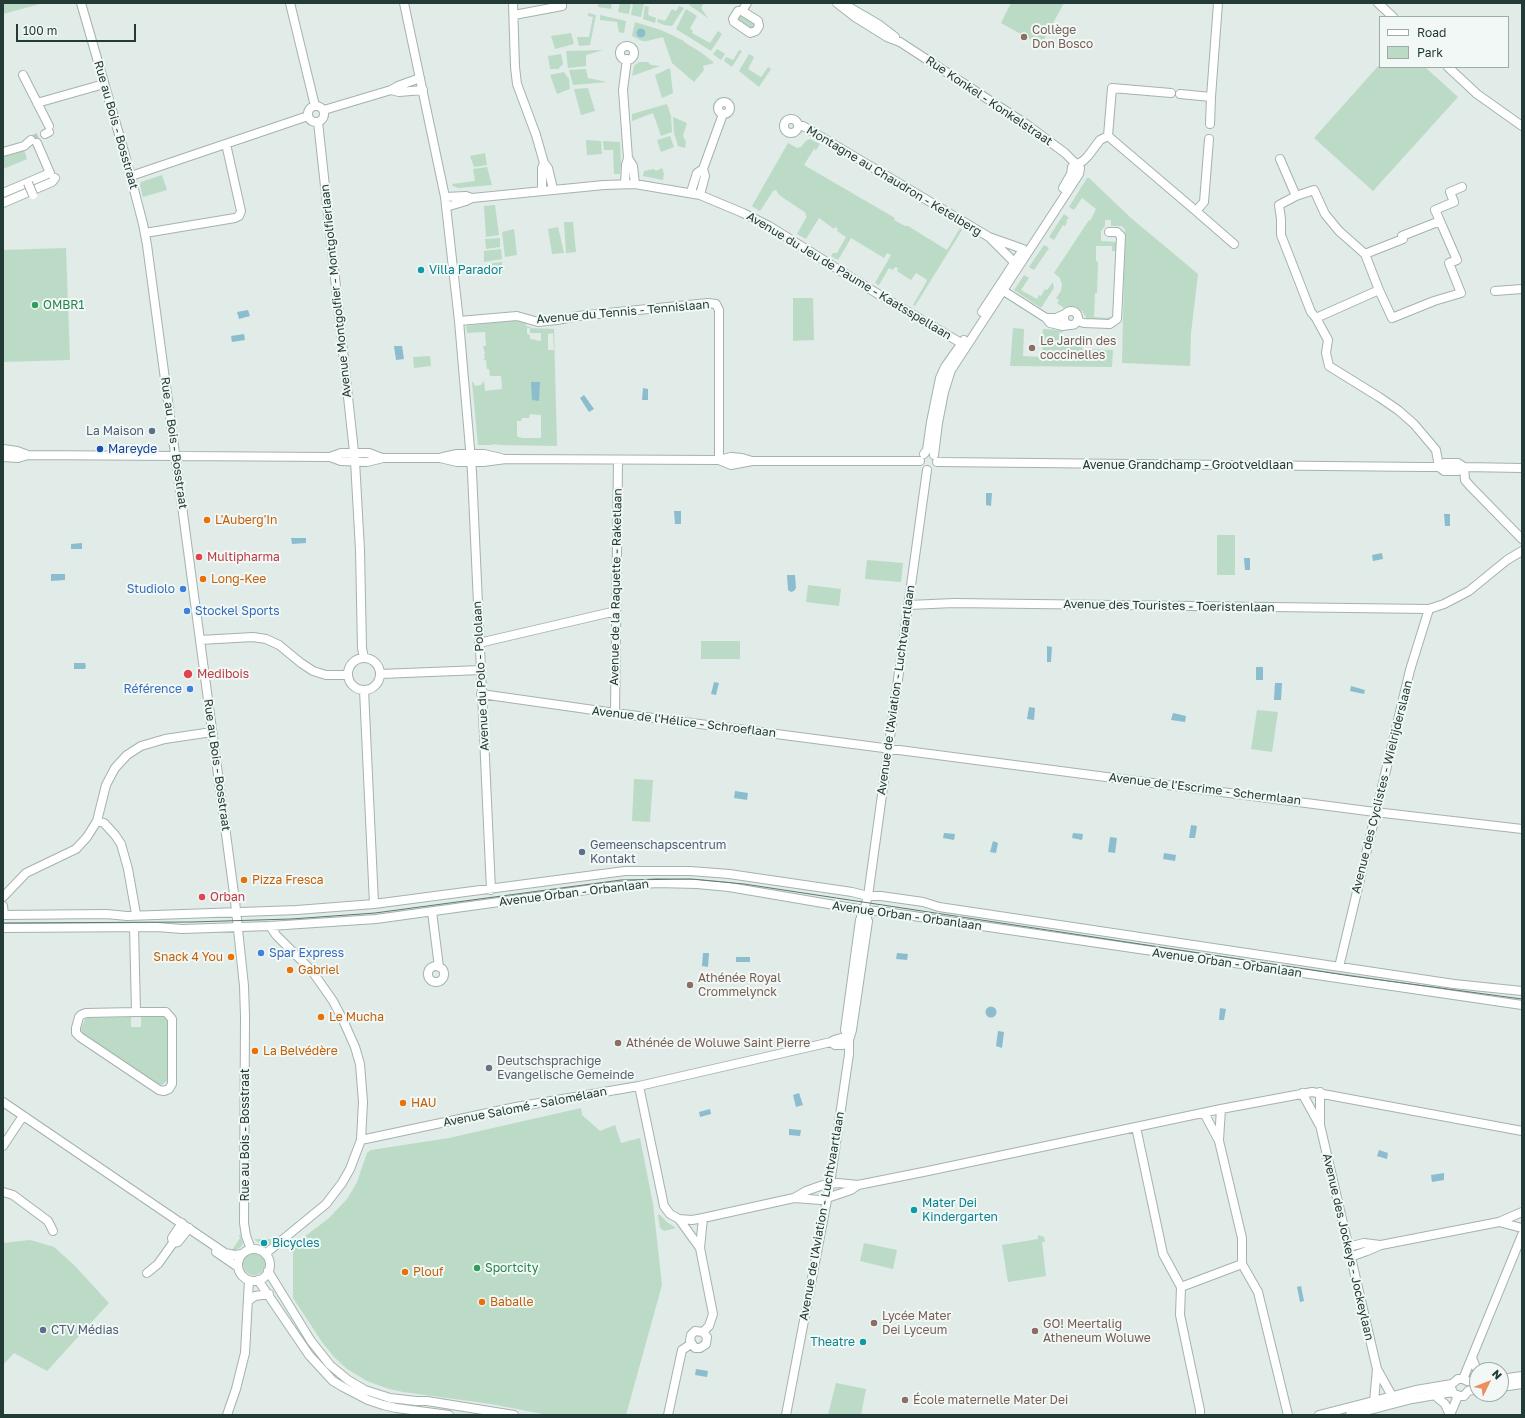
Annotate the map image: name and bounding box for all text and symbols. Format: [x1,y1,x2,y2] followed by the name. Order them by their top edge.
[18,16,138,42] scale bar
[1379,16,1509,68] legend
[23,23,57,38] text: 100 m
[1032,23,1093,51] place label: Collège Don Bosco
[1417,25,1446,40] text: Road
[1019,32,1029,42] marker: Collège Don Bosco
[1417,45,1443,60] text: Park
[923,53,1055,149] street label: Rue Konkel - Konkelstraat
[91,59,141,191] street label: Rue au Bois - Bosstraat
[804,123,984,239] street label: Montagne au Chaudron - Ketelberg
[318,183,354,399] street label: Avenue Montgolfier - Montgolfierlaan
[744,209,954,343] street label: Avenue du Jeu de Paume - Kaatsspellaan
[429,263,503,277] place label: Villa Parador
[416,265,426,275] marker: Villa Parador
[536,297,710,327] street label: Avenue du Tennis - Tennislaan
[43,298,84,312] place label: OMBR1
[30,300,40,310] marker: OMBR1
[1040,334,1116,362] place label: Le Jardin des coccinelles
[1027,343,1037,353] marker: Le Jardin des coccinelles
[158,376,190,510] street label: Rue au Bois - Bosstraat
[86,424,144,438] place label: La Maison
[147,426,157,436] marker: La Maison
[108,442,157,456] place label: Mareyde
[95,444,105,454] marker: Mareyde
[1083,458,1293,472] street label: Avenue Grandchamp - Grootveldlaan
[607,488,625,686] street label: Avenue de la Raquette - Raketlaan
[215,513,277,527] place label: L'Auberg'In
[202,515,212,525] marker: L'Auberg'In
[207,550,280,564] place label: Multipharma
[194,552,204,562] marker: Multipharma
[211,572,266,586] place label: Long-Kee
[198,574,208,584] marker: Long-Kee
[127,582,175,596] place label: Studiolo
[178,584,188,594] marker: Studiolo
[874,584,918,796] street label: Avenue de l'Aviation - Luchtvaartlaan
[1063,597,1275,615] street label: Avenue des Touristes - Toeristenlaan
[470,601,492,751] street label: Avenue du Polo - Pololaan
[195,604,280,618] place label: Stockel Sports
[182,606,192,616] marker: Stockel Sports
[197,667,249,681] place label: Medibois
[182,668,194,680] marker: Medibois
[1349,679,1415,895] street label: Avenue des Cyclistes - Wielrijderslaan
[124,682,182,696] place label: Référence
[185,684,195,694] marker: Référence
[201,698,233,832] street label: Rue au Bois - Bosstraat
[591,704,777,740] street label: Avenue de l'Hélice - Schroeflaan
[1108,770,1302,808] street label: Avenue de l'Escrime - Schermlaan
[590,838,726,866] place label: Gemeenschapscentrum Kontakt
[577,847,587,857] marker: Gemeenschapscentrum Kontakt
[252,873,324,887] place label: Pizza Fresca
[239,875,249,885] marker: Pizza Fresca
[498,877,650,909] street label: Avenue Orban - Orbanlaan
[210,890,245,904] place label: Orban
[197,892,207,902] marker: Orban
[831,898,983,934] street label: Avenue Orban - Orbanlaan
[1151,945,1303,981] street label: Avenue Orban - Orbanlaan
[269,946,344,960] place label: Spar Express
[256,948,266,958] marker: Spar Express
[153,950,223,964] place label: Snack 4 You
[226,952,236,962] marker: Snack 4 You
[298,963,339,977] place label: Gabriel
[285,965,295,975] marker: Gabriel
[698,971,781,999] place label: Athénée Royal Crommelynck
[685,980,695,990] marker: Athénée Royal Crommelynck
[329,1010,384,1024] place label: Le Mucha
[316,1012,326,1022] marker: Le Mucha
[626,1036,810,1050] place label: Athénée de Woluwe Saint Pierre
[613,1038,623,1048] marker: Athénée de Woluwe Saint Pierre
[263,1044,338,1058] place label: La Belvédère
[250,1046,260,1056] marker: La Belvédère
[497,1054,634,1082] place label: Deutschsprachige Evangelische Gemeinde
[484,1063,494,1073] marker: Deutschsprachige Evangelische Gemeinde
[238,1068,252,1202] street label: Rue au Bois - Bosstraat
[442,1084,608,1130] street label: Avenue Salomé - Salomélaan
[411,1096,437,1110] place label: HAU
[398,1098,408,1108] marker: HAU
[797,1110,847,1322] street label: Avenue de l'Aviation - Luchtvaartlaan
[1319,1152,1377,1342] street label: Avenue des Jockeys - Jockeylaan
[922,1196,998,1224] place label: Mater Dei Kindergarten
[909,1205,919,1215] marker: Mater Dei Kindergarten
[272,1236,320,1250] place label: Bicycles
[259,1238,269,1248] marker: Bicycles
[485,1261,538,1275] place label: Sportcity
[472,1263,482,1273] marker: Sportcity
[413,1265,443,1279] place label: Plouf
[400,1267,410,1277] marker: Plouf
[490,1295,533,1309] place label: Baballe
[477,1297,487,1307] marker: Baballe
[882,1309,951,1337] place label: Lycée Mater Dei Lyceum
[1043,1317,1151,1345] place label: GO! Meertalig Atheneum Woluwe
[869,1318,879,1328] marker: Lycée Mater Dei Lyceum
[51,1323,119,1337] place label: CTV Médias
[38,1325,48,1335] marker: CTV Médias
[1030,1326,1040,1336] marker: GO! Meertalig Atheneum Woluwe
[810,1335,855,1349] place label: Theatre
[858,1337,868,1347] marker: Theatre
[1469,1362,1509,1402] north arrow
[1490,1367,1505,1382] text: N
[913,1393,1068,1407] place label: École maternelle Mater Dei
[900,1395,910,1405] marker: École maternelle Mater Dei

